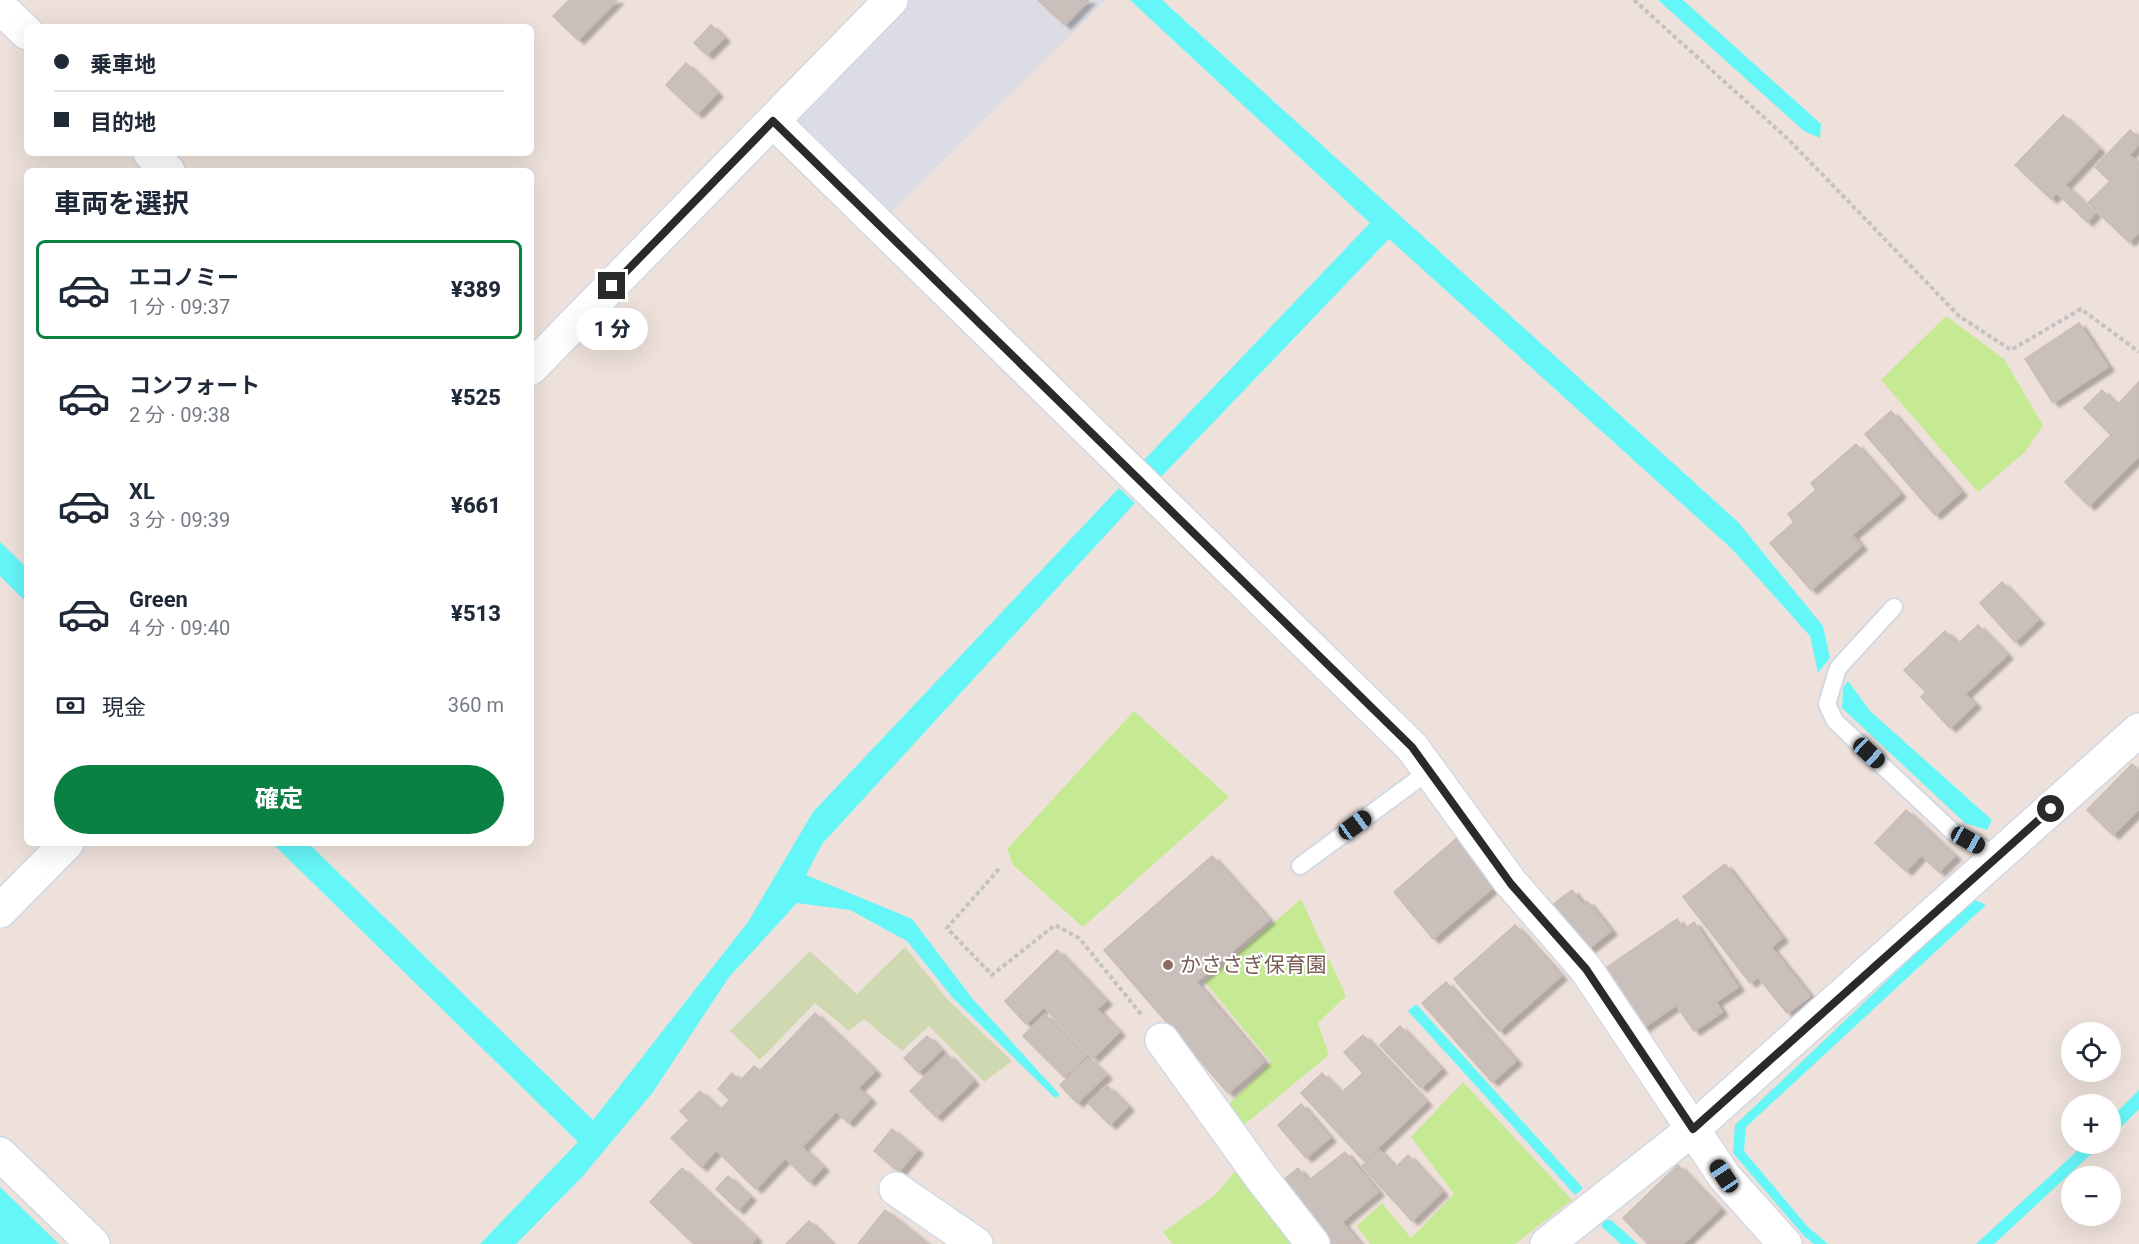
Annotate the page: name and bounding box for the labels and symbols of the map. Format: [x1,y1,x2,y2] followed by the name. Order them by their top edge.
[598,272,625,299] route end
[576,307,648,349] callout: 1 分
[1850,734,1888,772] car
[2037,795,2064,822] route start
[1335,807,1375,843] car
[1948,823,1988,857] car
[1180,953,1327,977] place label: かささぎ保育園
[1161,958,1175,972] marker: かささぎ保育園
[1706,1156,1742,1196] car

